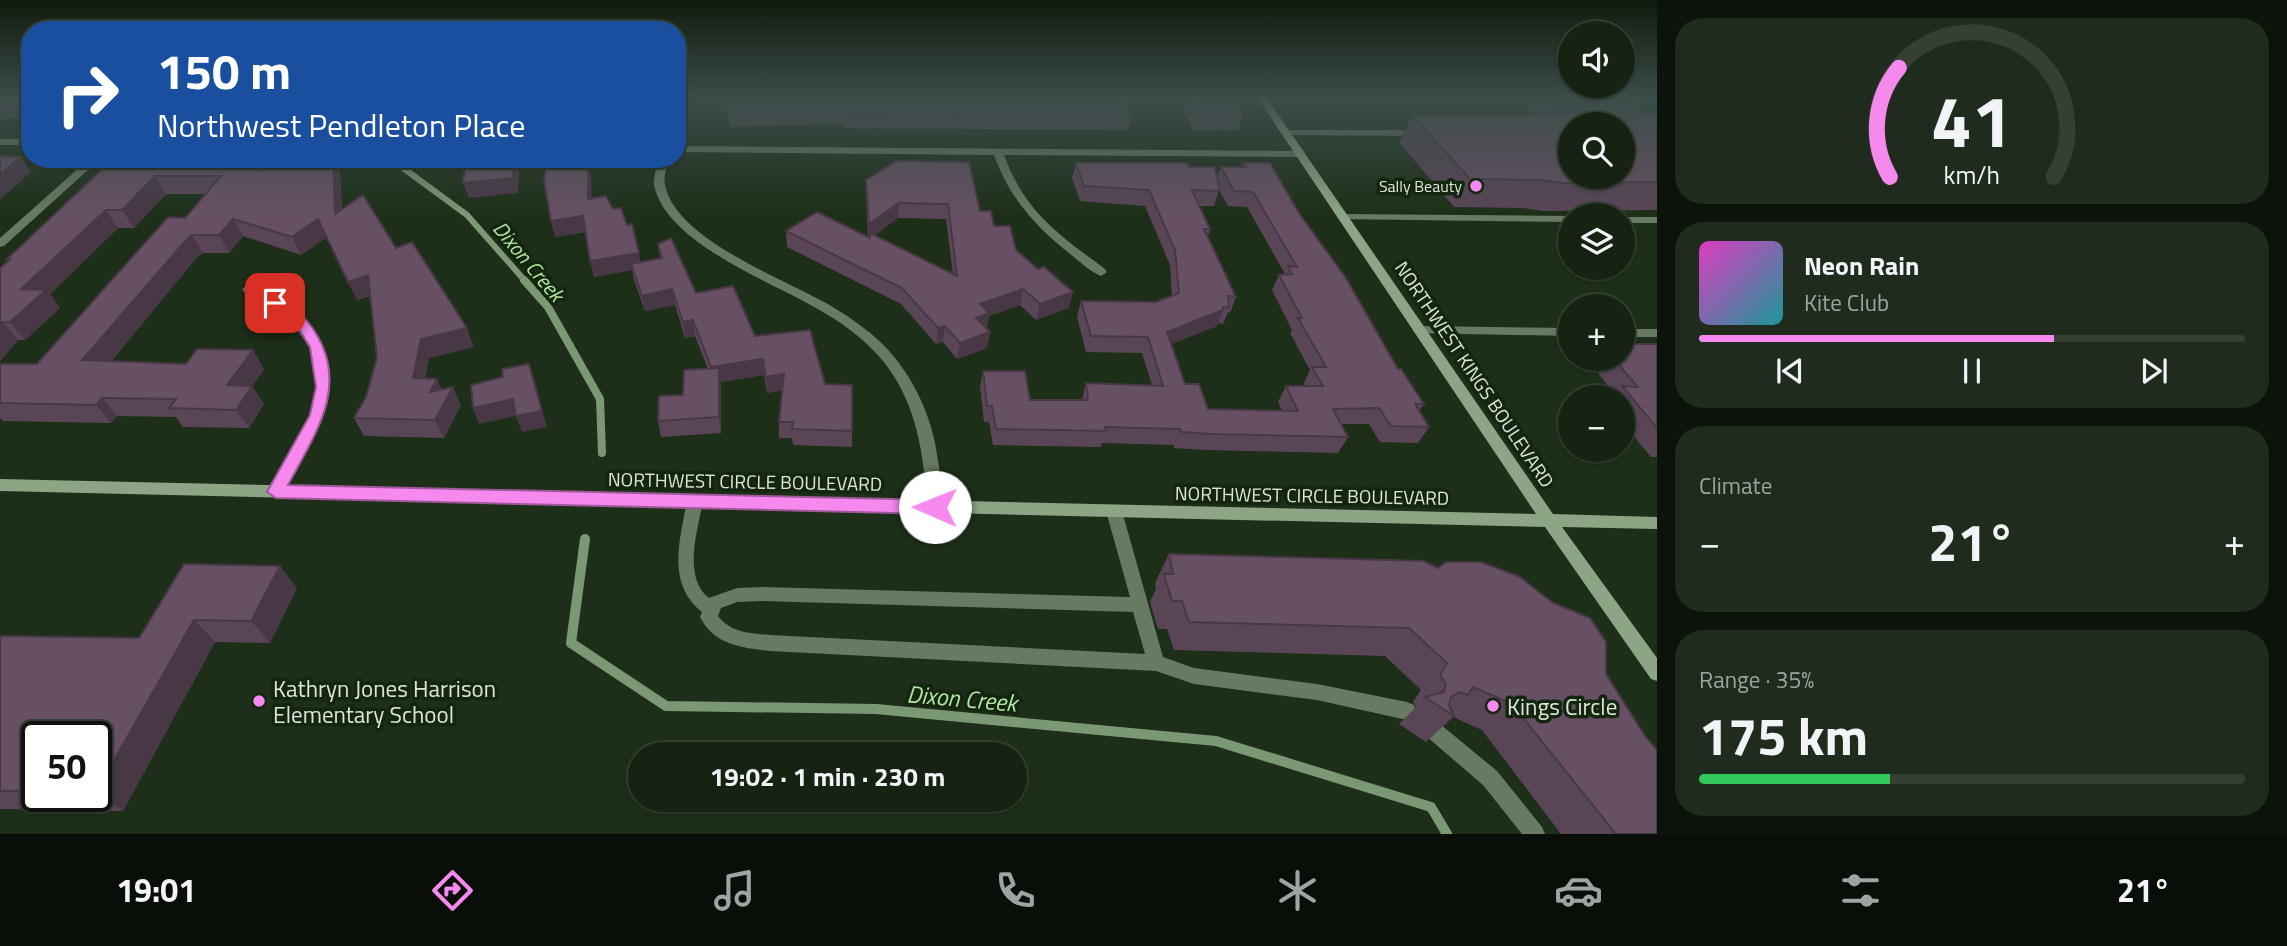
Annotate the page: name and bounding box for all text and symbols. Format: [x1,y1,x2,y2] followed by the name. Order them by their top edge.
[1558,21,1635,462] map controls
[1558,21,1635,98] button: sound
[157,33,291,108] text: 150 m
[42,49,133,140] icon: right
[1931,65,2013,175] text: 41
[157,101,525,149] text: Northwest Pendleton Place
[1558,112,1635,189] button: search
[1944,156,2000,194] text: km/h
[1379,174,1462,198] place label: Sally Beauty
[1468,178,1484,194] marker: Sally Beauty
[1558,203,1635,280] button: layers
[486,214,574,310] water label: Dixon Creek
[1804,246,1919,285] text: Neon Rain
[1388,255,1562,493] street label: NORTHWEST KINGS BOULEVARD
[245,273,305,333] pin
[256,284,294,322] icon: arrive
[1804,285,1889,320] text: Kite Club
[1558,294,1635,371] button: +
[1771,352,1809,390] icon: previous
[1953,352,1991,390] icon: pause
[2135,352,2173,390] icon: next
[1558,385,1635,462] button: −
[608,464,882,498] street label: NORTHWEST CIRCLE BOULEVARD
[1699,468,1772,503] text: Climate
[898,470,972,544] position arrow
[1175,478,1449,512] street label: NORTHWEST CIRCLE BOULEVARD
[1928,502,2016,581] text: 21°
[1699,513,1720,571] text: −
[2224,513,2245,571] text: +
[1699,662,1814,697] text: Range · 35%
[273,671,496,732] place label: Kathryn Jones Harrison Elementary School
[905,675,1022,721] water label: Dixon Creek
[1507,689,1617,724] place label: Kings Circle
[251,693,267,709] marker: Kathryn Jones Harrison Elementary School
[1699,696,1868,775] text: 175 km
[1485,698,1501,714] marker: Kings Circle
[21,721,112,812] speed limit sign: 50
[710,757,945,796] text: 19:02 · 1 min · 230 m
[116,866,196,914] text: 19:01
[428,866,477,915] icon: directions
[710,866,759,915] icon: music
[991,866,1040,915] icon: phone
[1273,866,1322,915] icon: climate
[1554,866,1603,915] icon: car
[1836,866,1885,915] icon: filters
[2117,866,2171,914] text: 21°

